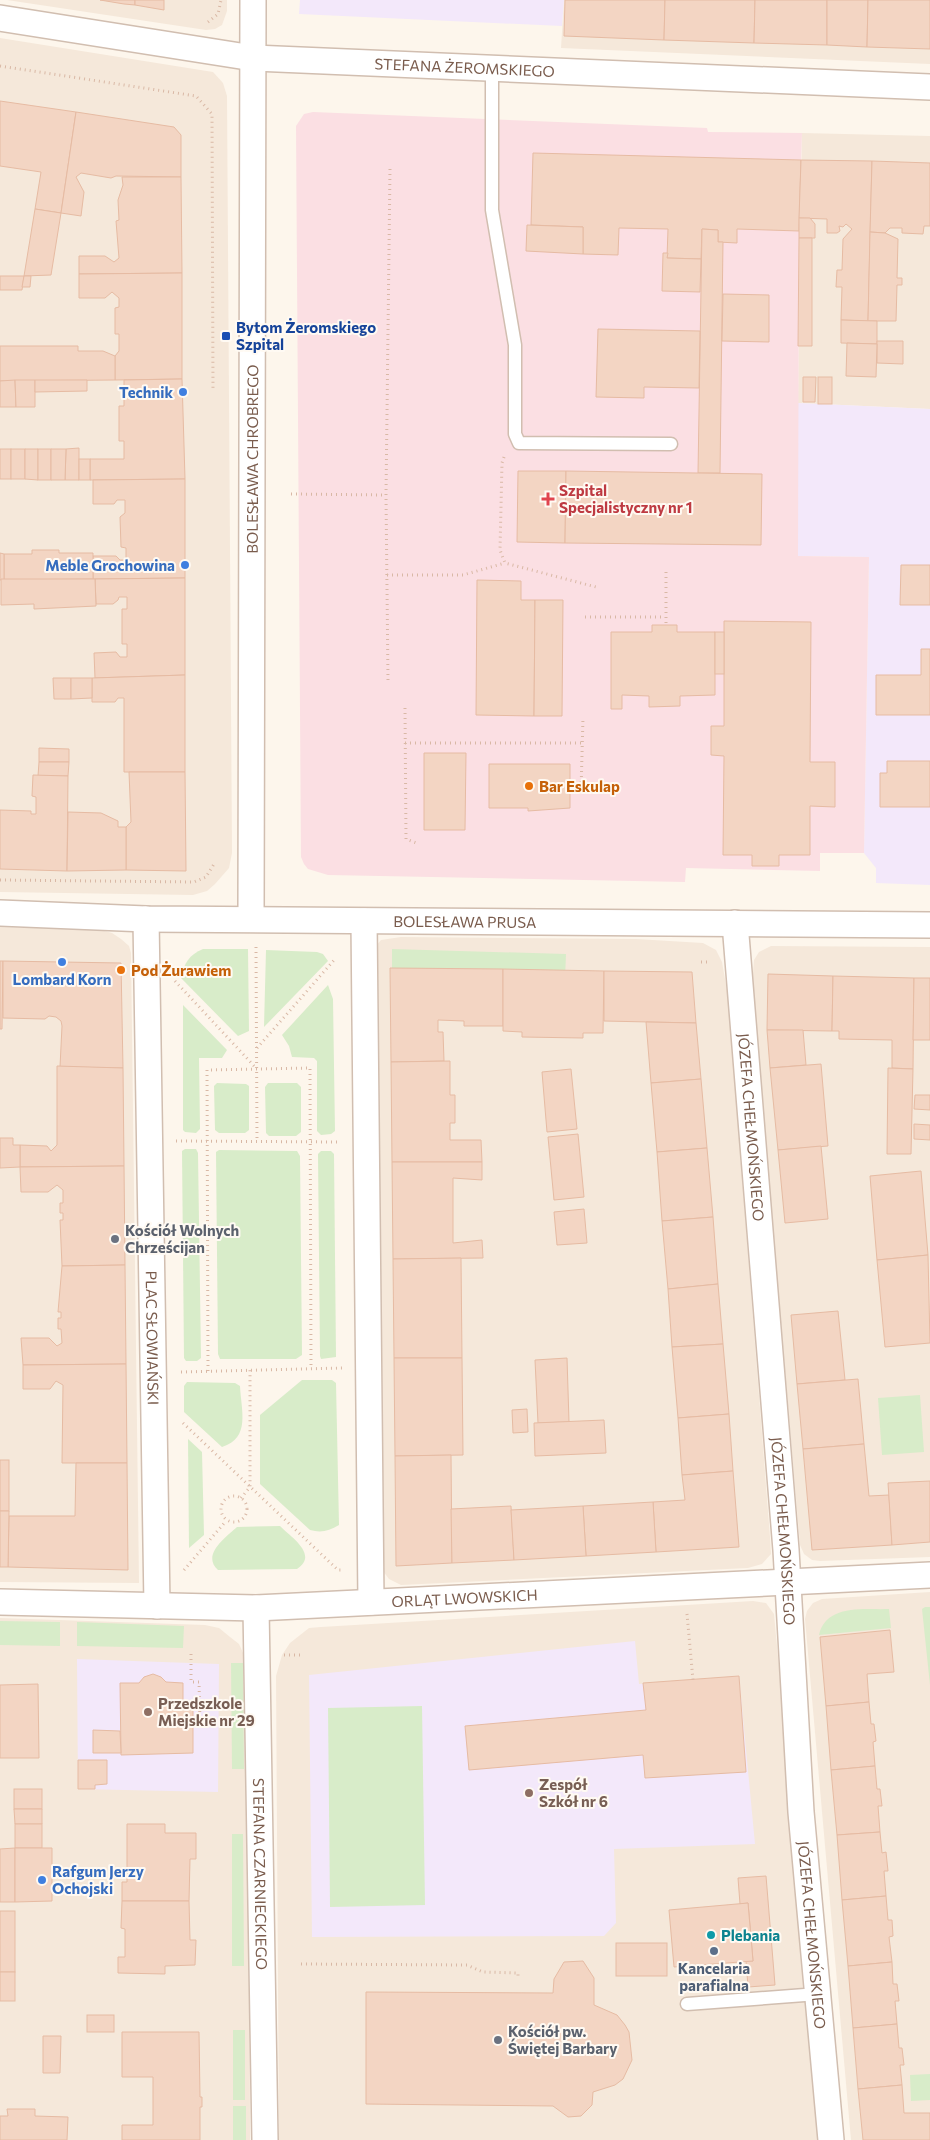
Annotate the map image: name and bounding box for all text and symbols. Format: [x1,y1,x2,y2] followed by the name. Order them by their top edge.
[374,54,555,80] street label: STEFANA ŻEROMSKIEGO
[236,318,376,353] place label: Bytom Żeromskiego Szpital
[220,330,232,342] marker: Bytom Żeromskiego Szpital
[243,364,261,554] street label: BOLESŁAWA CHROBREGO
[119,383,173,401] place label: Technik
[177,386,189,398] marker: Technik
[559,481,693,516] place label: Szpital Specjalistyczny nr 1
[541,492,555,506] marker: Szpital Specjalistyczny nr 1
[45,556,175,574] place label: Meble Grochowina
[179,559,191,571] marker: Meble Grochowina
[539,777,620,795] place label: Bar Eskulap
[523,780,535,792] marker: Bar Eskulap
[393,912,536,931] street label: BOLESŁAWA PRUSA
[56,956,68,968] marker: Lombard Korn
[131,961,231,979] place label: Pod Żurawiem
[115,964,127,976] marker: Pod Żurawiem
[13,970,111,988] place label: Lombard Korn
[735,1033,768,1222] street label: JÓZEFA CHEŁMOŃSKIEGO
[125,1221,239,1256] place label: Kościół Wolnych Chrześcijan
[109,1233,121,1245] marker: Kościół Wolnych Chrześcijan
[143,1271,163,1405] street label: PLAC SŁOWIAŃSKI
[768,1436,799,1626] street label: JÓZEFA CHEŁMOŃSKIEGO
[391,1585,538,1610] street label: ORLĄT LWOWSKICH
[158,1694,255,1729] place label: Przedszkole Miejskie nr 29
[142,1706,154,1718] marker: Przedszkole Miejskie nr 29
[539,1775,608,1810] place label: Zespół Szkół nr 6
[250,1778,271,1970] street label: STEFANA CZARNIECKIEGO
[523,1787,535,1799] marker: Zespół Szkół nr 6
[795,1840,830,2030] street label: JÓZEFA CHEŁMOŃSKIEGO
[52,1862,145,1897] place label: Rafgum Jerzy Ochojski
[36,1874,48,1886] marker: Rafgum Jerzy Ochojski
[721,1926,780,1944] place label: Plebania
[705,1929,717,1941] marker: Plebania
[708,1945,720,1957] marker: Kancelaria parafialna
[678,1959,750,1994] place label: Kancelaria parafialna
[508,2022,618,2057] place label: Kościół pw. Świętej Barbary
[492,2034,504,2046] marker: Kościół pw. Świętej Barbary

